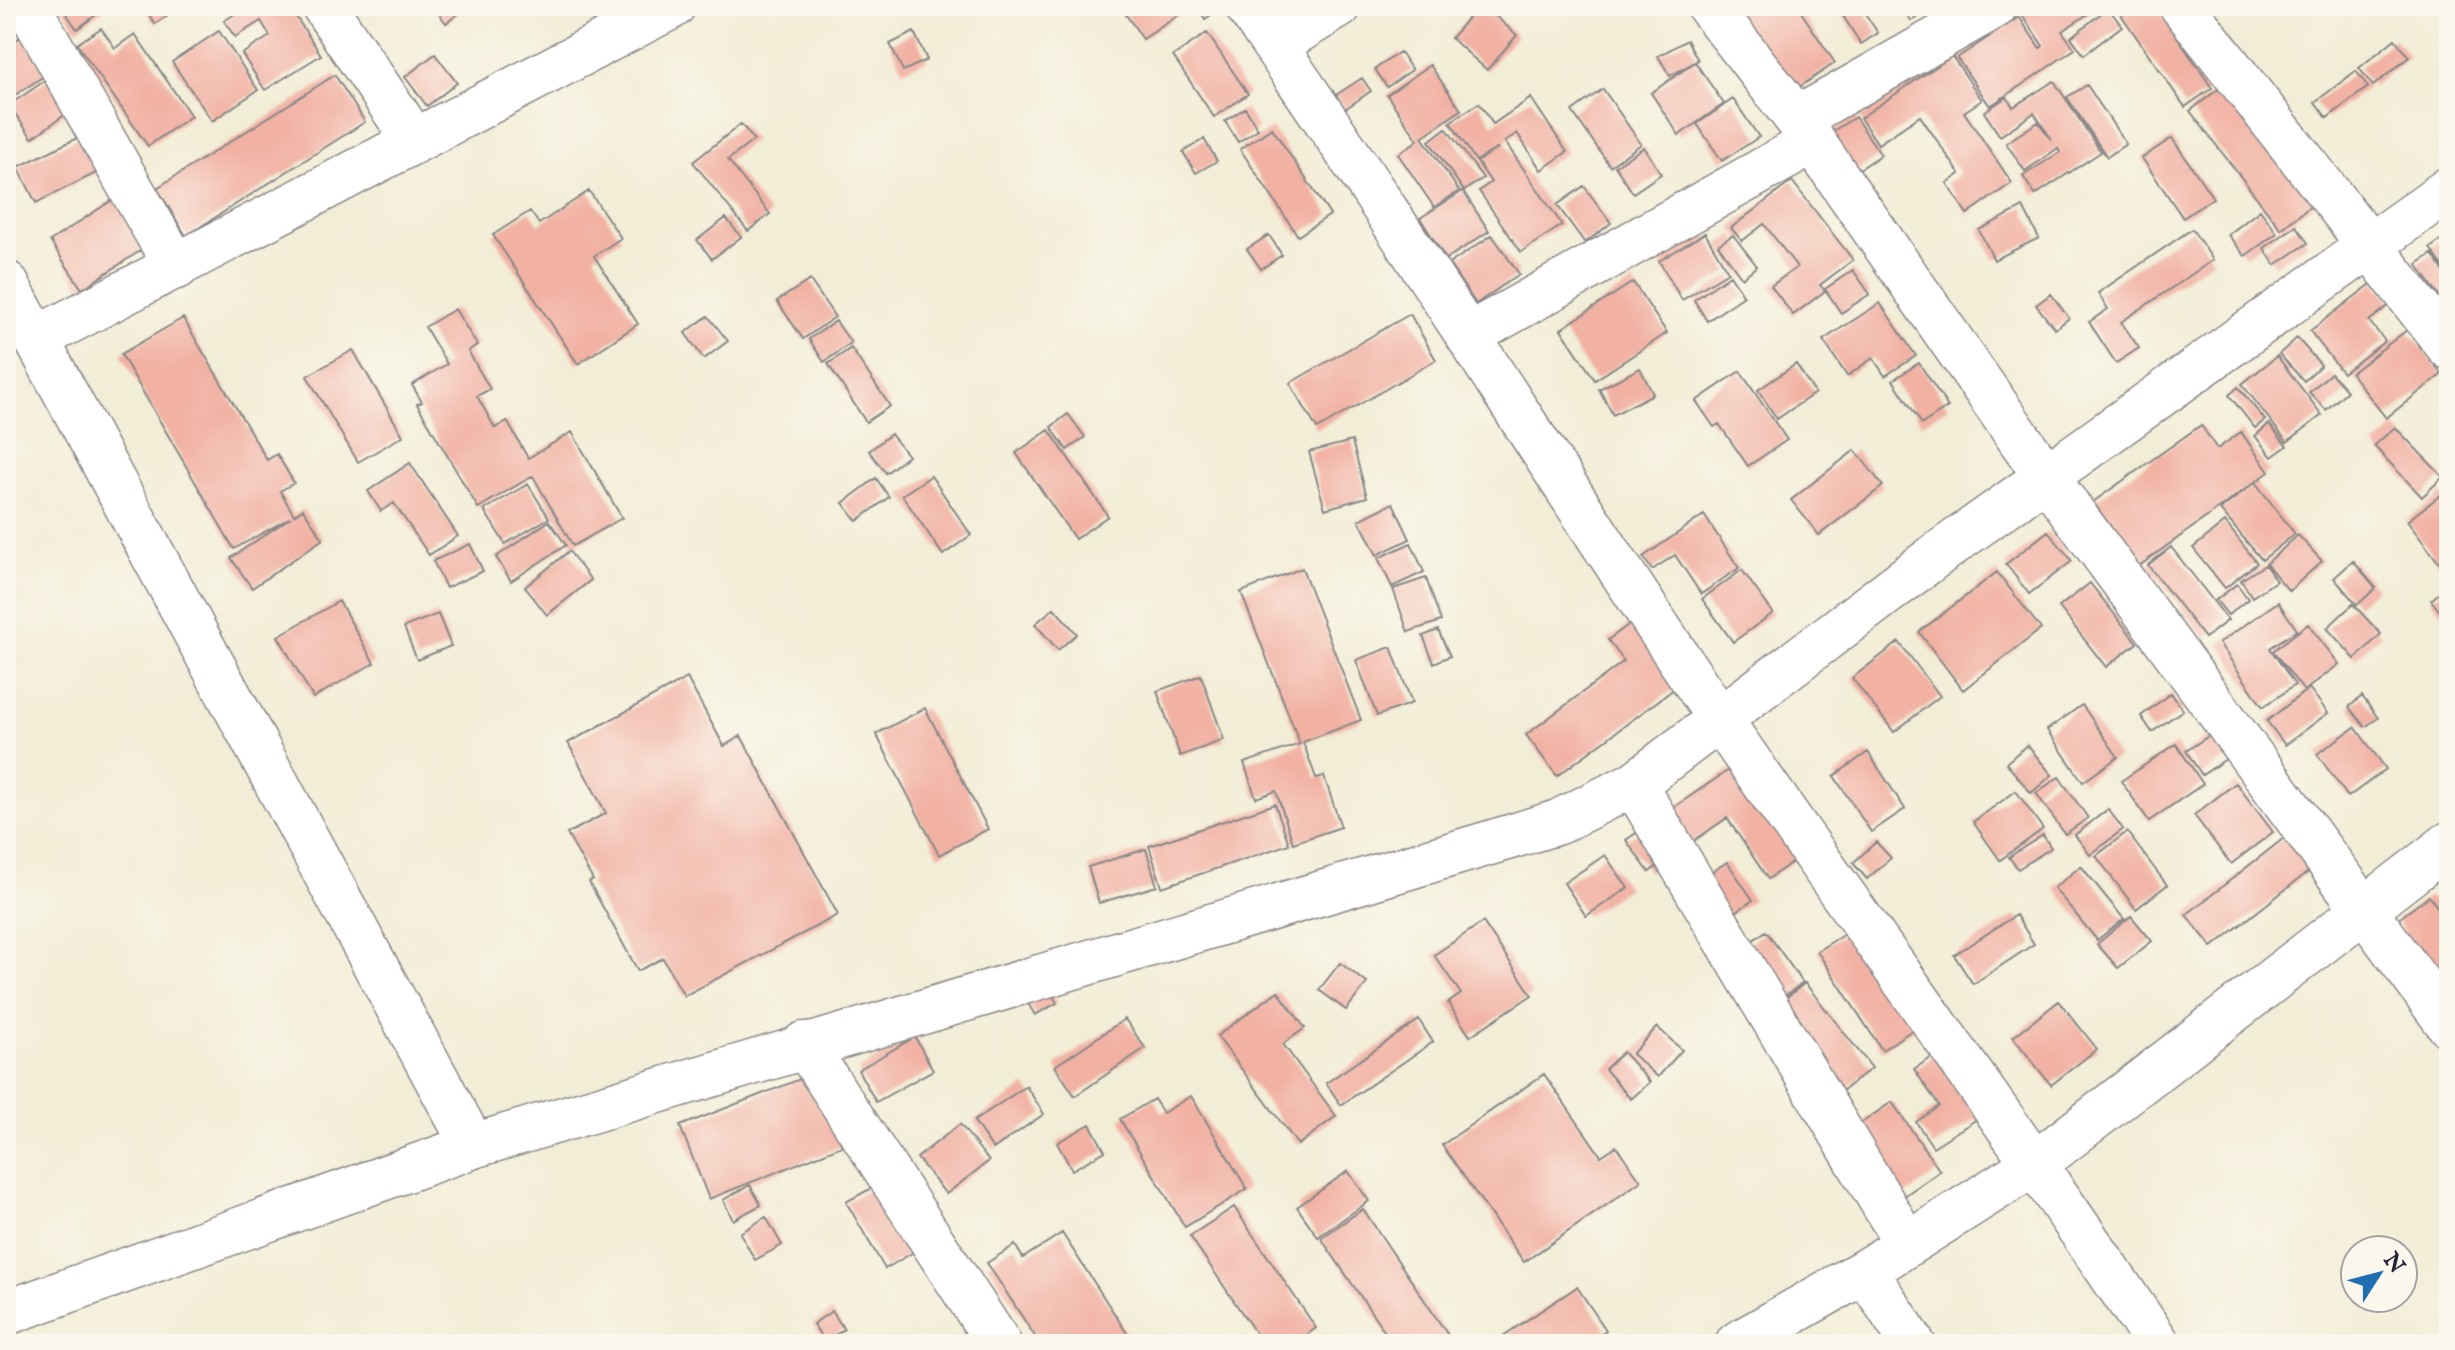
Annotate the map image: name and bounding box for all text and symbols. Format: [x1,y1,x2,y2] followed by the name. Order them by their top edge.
[2339,1234,2419,1314] north arrow
[2376,1247,2410,1279] text: N

